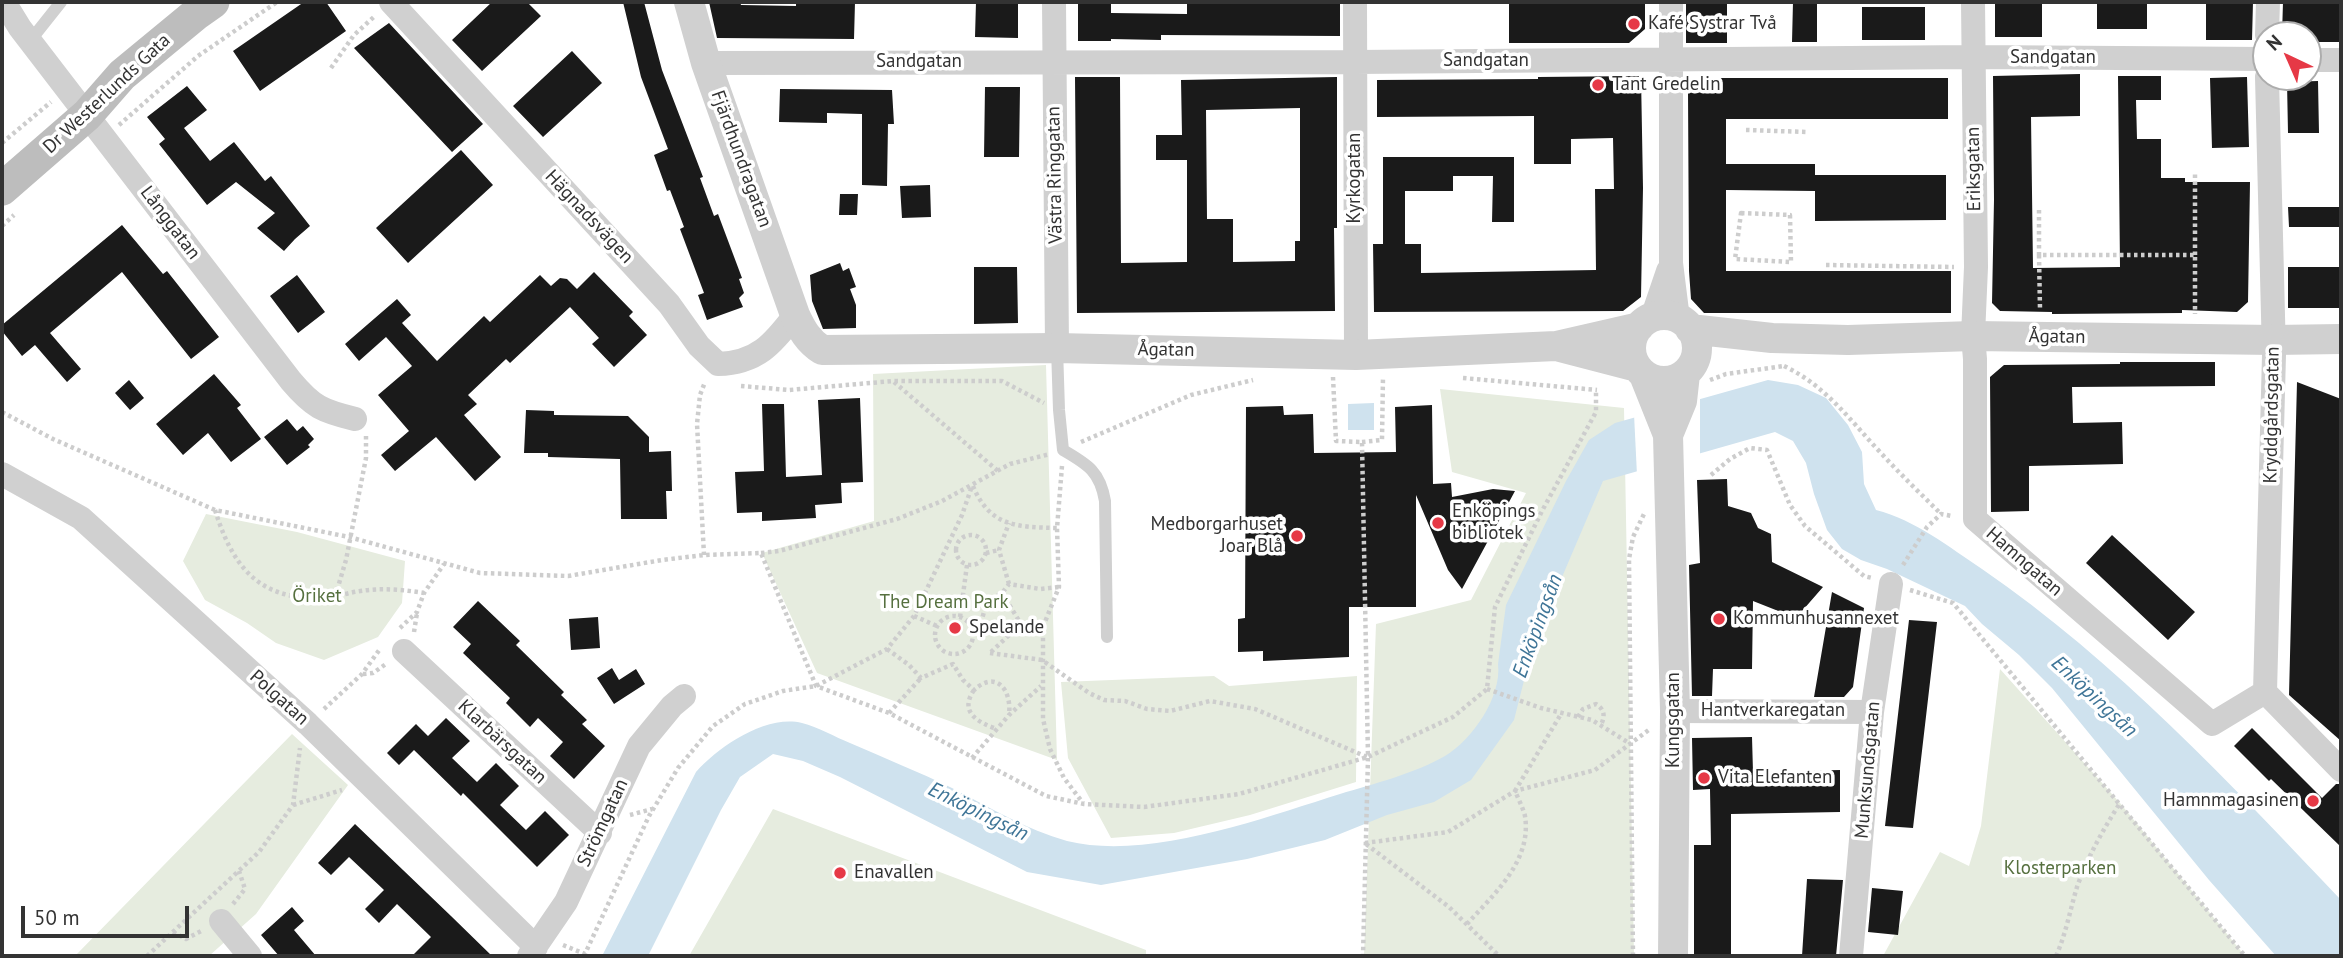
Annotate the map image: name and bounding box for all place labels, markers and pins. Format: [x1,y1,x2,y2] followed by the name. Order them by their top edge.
[1648,13,1777,35] place label: Kafé Systrar Två
[1626,16,1642,32] marker: Kafé Systrar Två
[1612,74,1721,96] place label: Tant Gredelin
[1590,77,1606,93] marker: Tant Gredelin
[1452,501,1536,545] place label: Enköpings bibliotek
[1150,514,1283,558] place label: Medborgarhuset Joar Blå
[1430,515,1446,531] marker: Enköpings bibliotek
[1289,528,1305,544] marker: Medborgarhuset Joar Blå
[1733,608,1899,630] place label: Kommunhusannexet
[1711,611,1727,627] marker: Kommunhusannexet
[969,617,1044,639] place label: Spelande
[947,620,963,636] marker: Spelande
[1718,767,1832,789] place label: Vita Elefanten
[1696,770,1712,786] marker: Vita Elefanten
[2163,790,2299,812] place label: Hamnmagasinen
[2305,793,2321,809] marker: Hamnmagasinen
[854,862,934,884] place label: Enavallen
[832,865,848,881] marker: Enavallen

